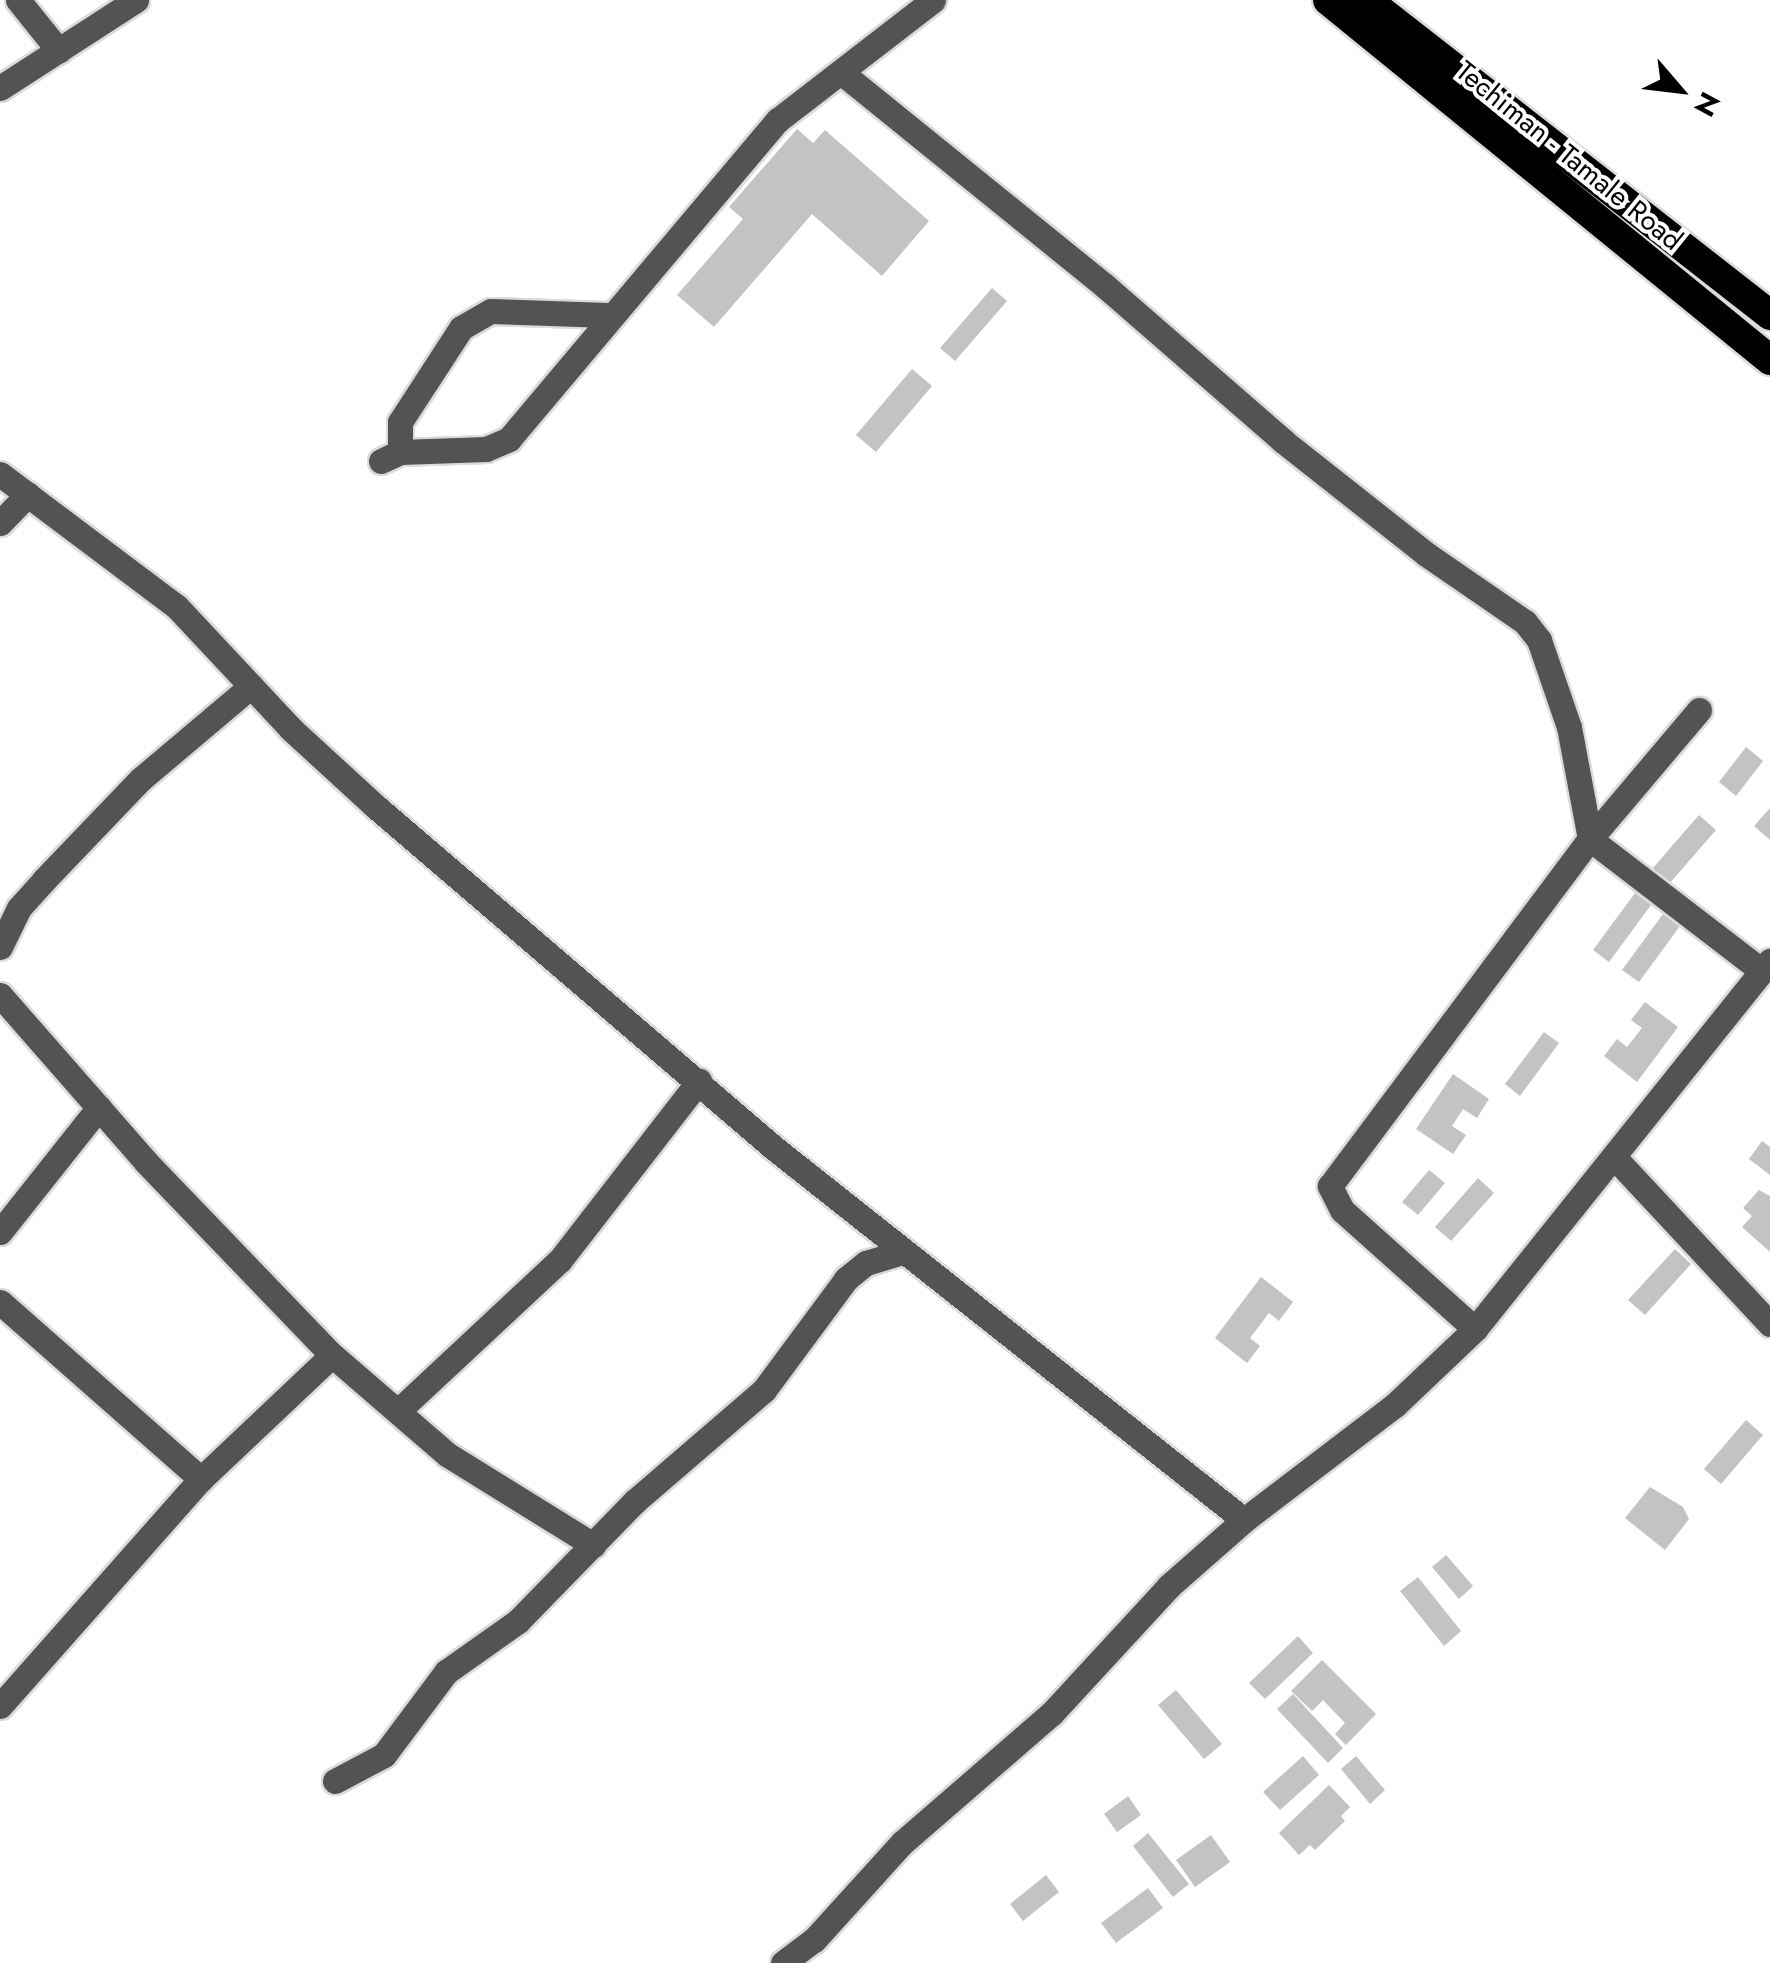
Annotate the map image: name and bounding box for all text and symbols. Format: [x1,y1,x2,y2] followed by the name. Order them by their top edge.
[1630,40,1730,140] north arrow
[1449,54,1689,258] street label: Techiman - Tamale Road
[1684,85,1730,124] text: N

